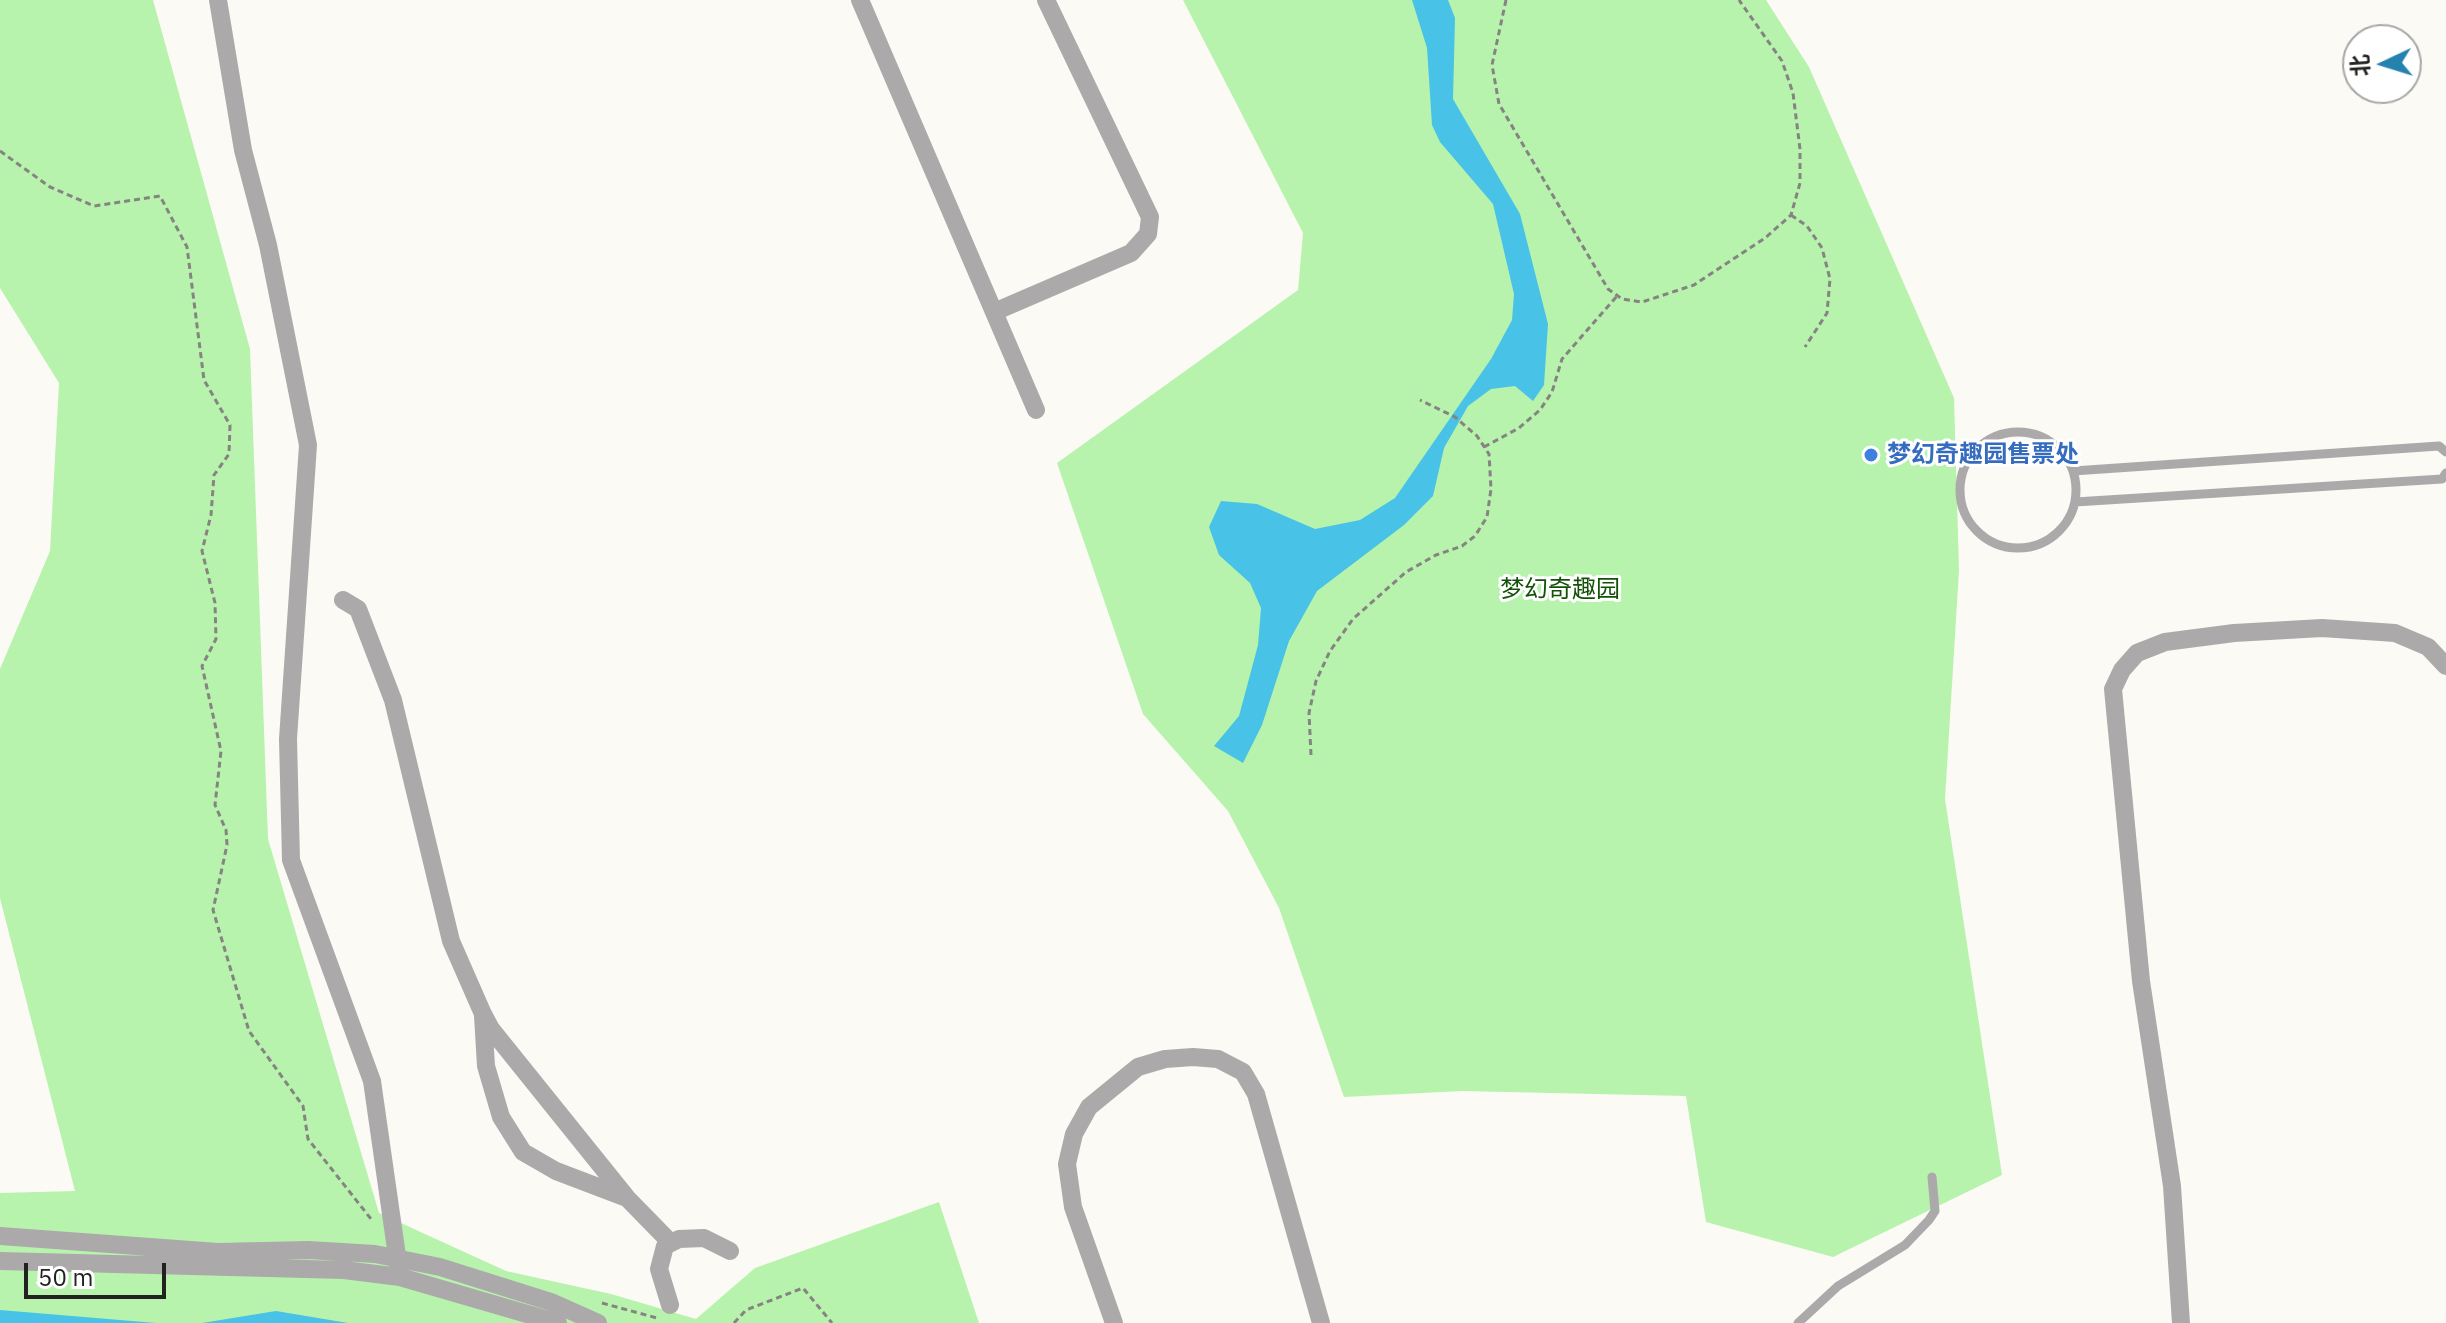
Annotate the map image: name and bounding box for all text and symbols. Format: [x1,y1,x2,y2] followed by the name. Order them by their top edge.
[2342,24,2422,104] north arrow
[2344,54,2375,78] text: 北
[1887,441,2079,469] place label: 梦幻奇趣园售票处
[1862,446,1880,464] marker: 梦幻奇趣园售票处
[1500,576,1620,604] park label: 梦幻奇趣园
[28,1247,170,1297] scale bar
[38,1261,93,1293] text: 50 m

